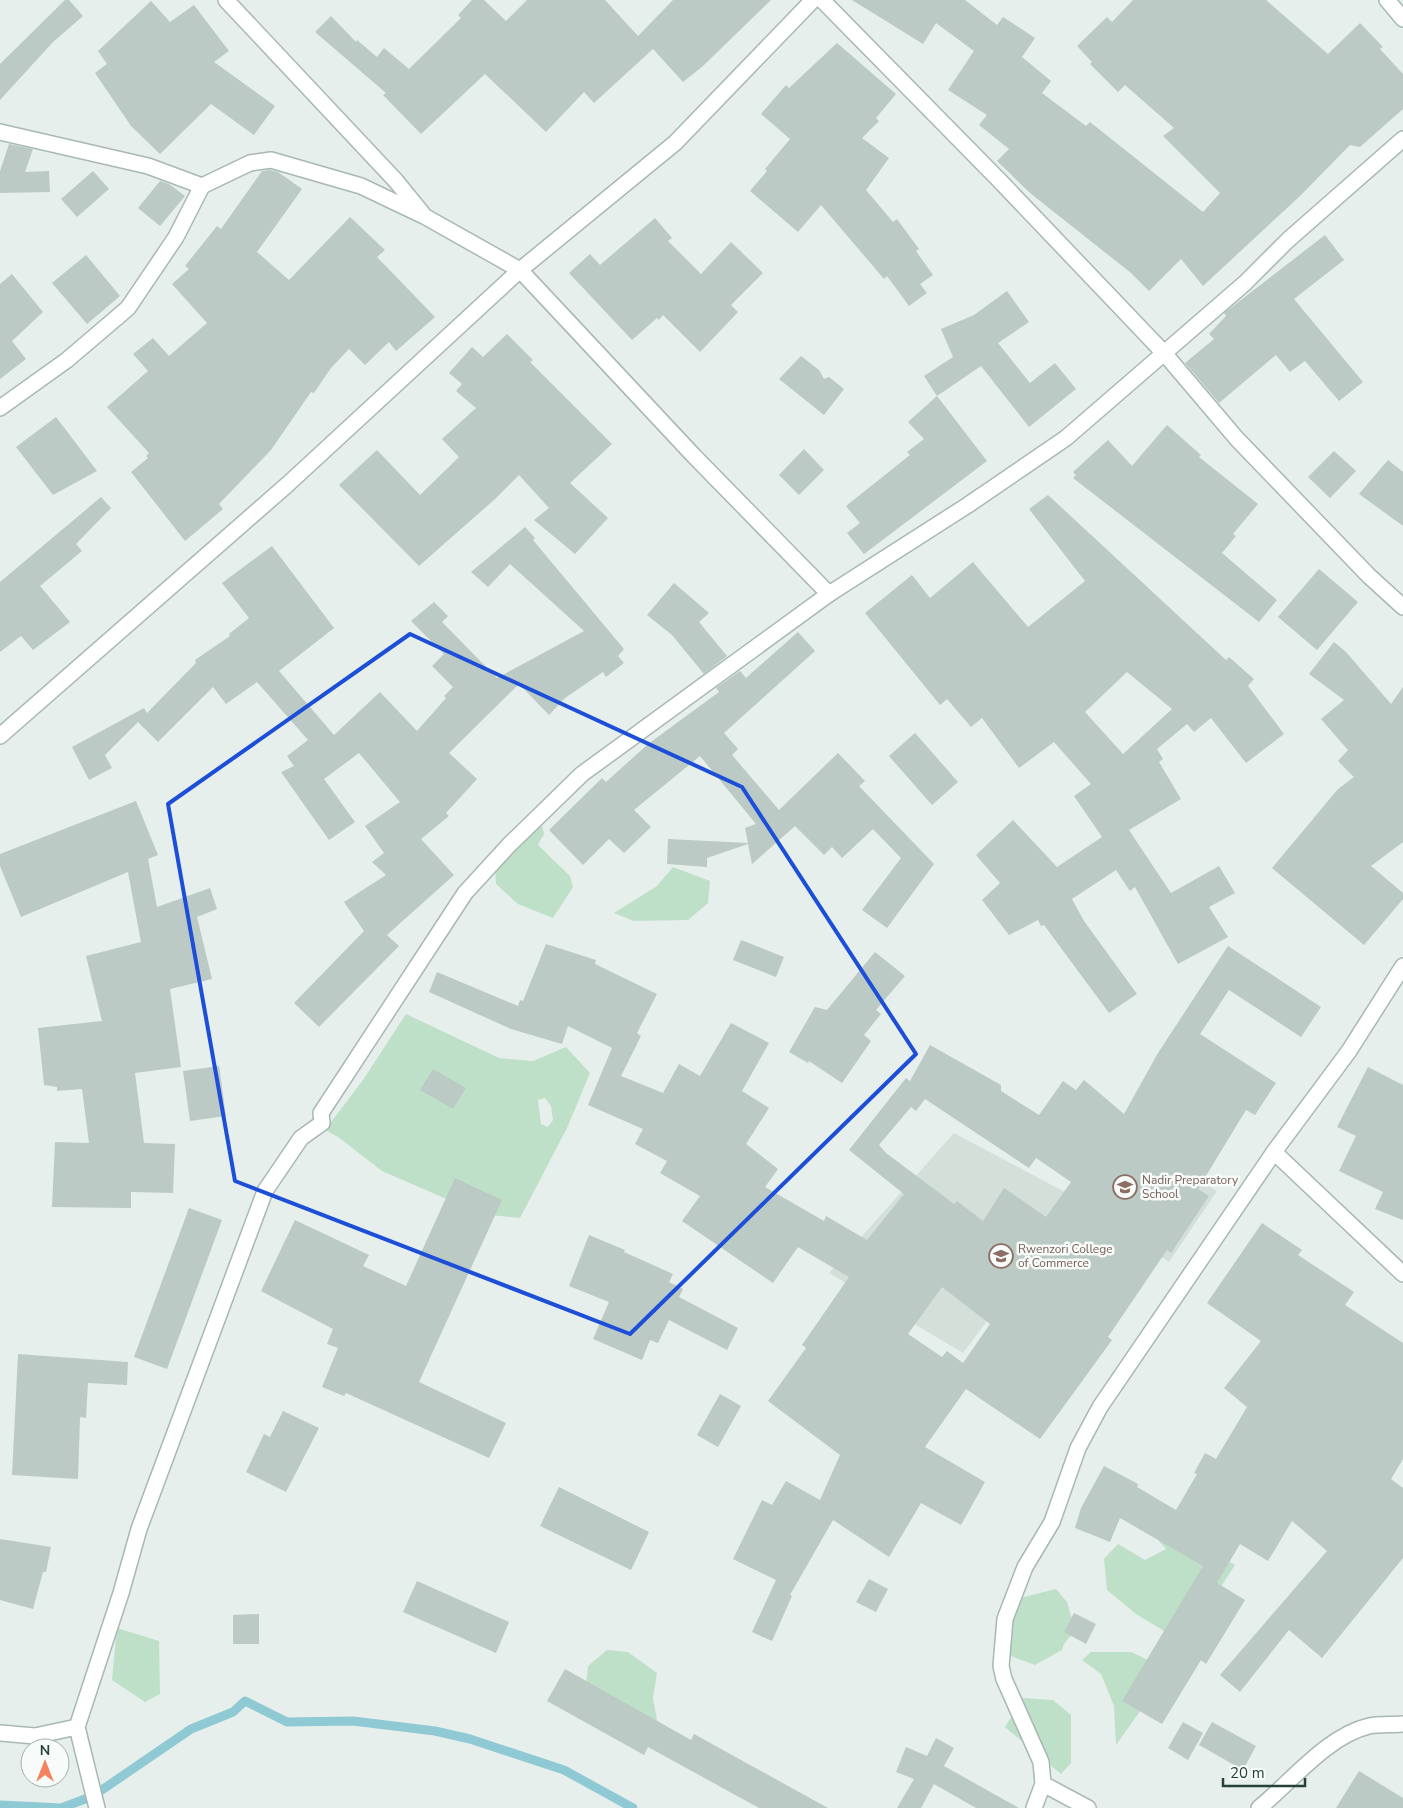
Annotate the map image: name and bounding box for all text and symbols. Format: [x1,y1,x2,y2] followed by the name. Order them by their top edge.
[1142,1172,1239,1202] place label: Nadir Preparatory School
[1112,1174,1138,1200] school or university icon: Nadir Preparatory School
[1018,1241,1113,1271] place label: Rwenzori College of Commerce
[988,1243,1014,1269] school or university icon: Rwenzori College of Commerce
[20,1738,70,1788] north arrow
[40,1741,50,1760] text: N
[1223,1756,1306,1788] scale bar
[1230,1763,1265,1783] text: 20 m

